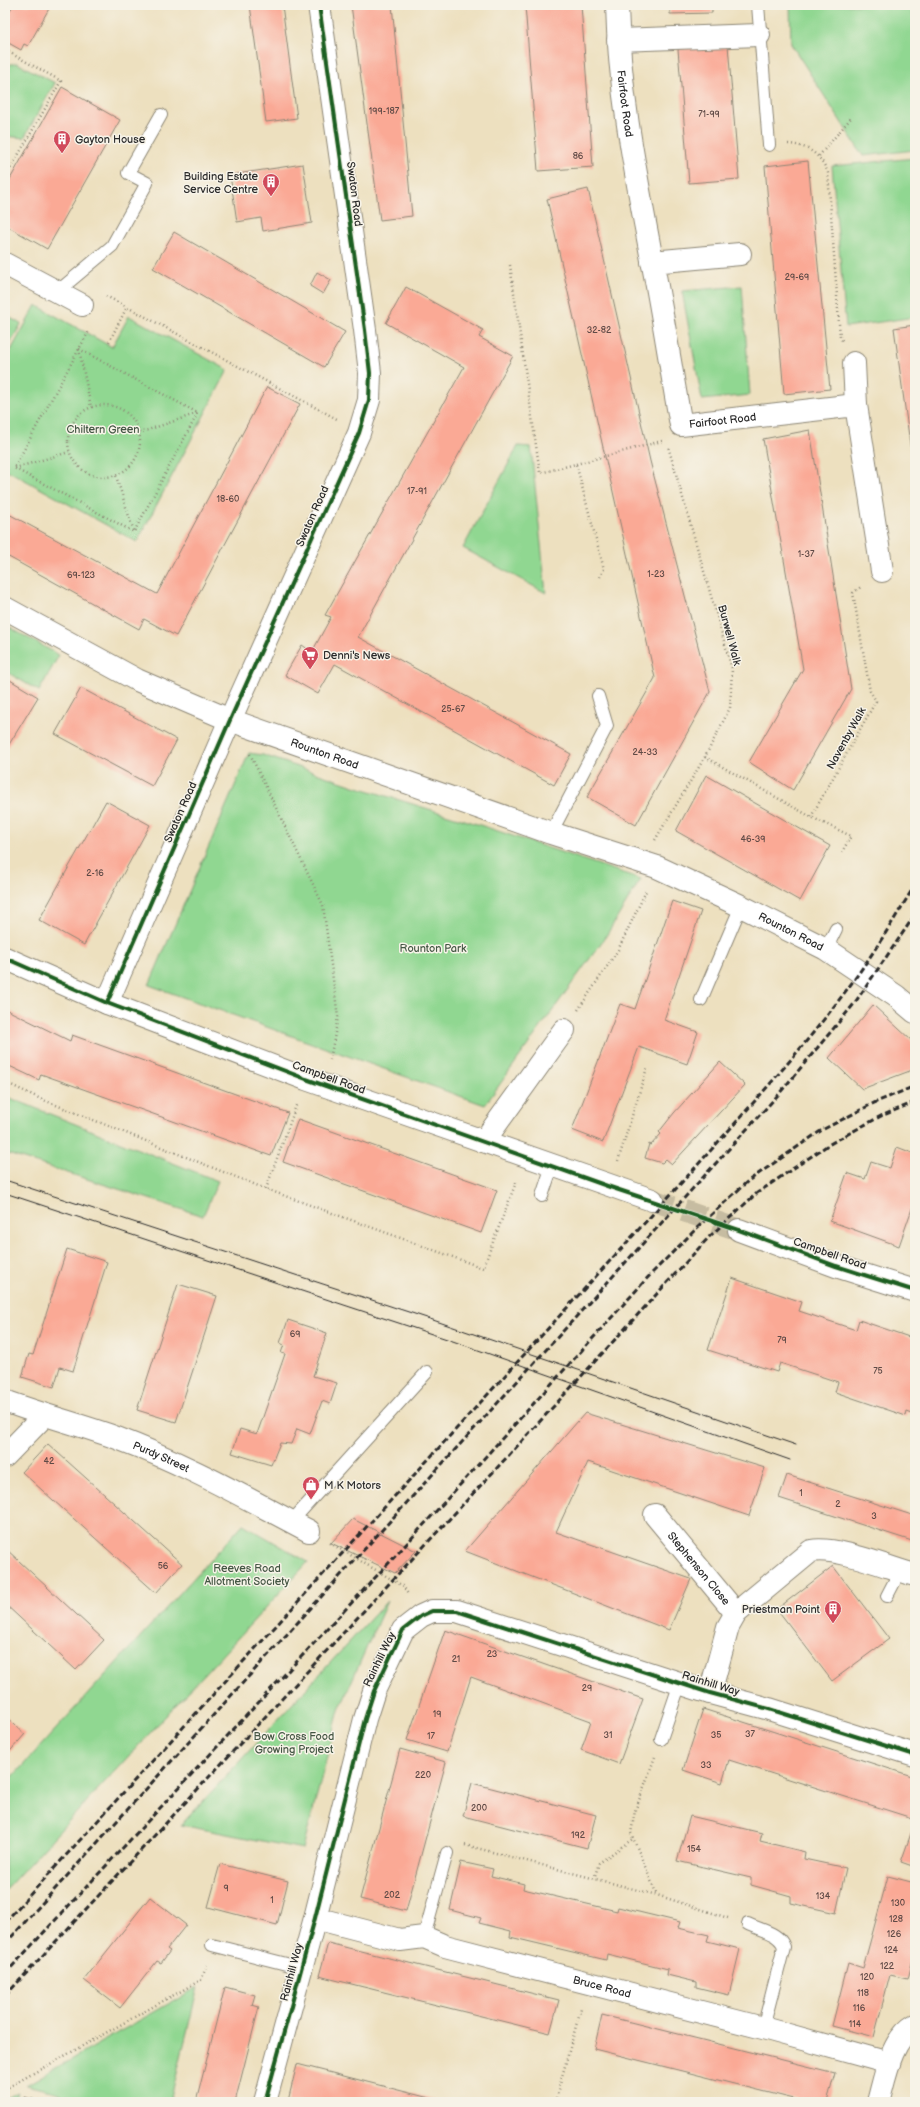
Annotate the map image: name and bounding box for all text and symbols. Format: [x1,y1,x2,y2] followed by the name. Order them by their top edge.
[614,70,636,138] street label: Fairfoot Road
[369,106,400,117] house number: 199-187
[698,109,720,120] house number: 71-99
[52,129,72,154] building icon: Gayton House
[75,133,146,146] place label: Gayton House
[573,151,584,162] house number: 86
[344,161,365,227] street label: Swaton Road
[183,170,258,196] place label: Building Estate Service Centre
[261,172,281,197] building icon: Building Estate Service Centre
[785,272,809,283] house number: 29-69
[587,325,612,336] house number: 32-82
[688,410,757,431] street label: Fairfoot Road
[67,423,139,436] park label: Chiltern Green
[293,484,332,549] street label: Swaton Road
[407,486,427,497] house number: 17-91
[217,494,239,505] house number: 18-60
[798,549,815,560] house number: 1-37
[647,569,665,580] house number: 1-23
[67,570,96,581] house number: 69-123
[715,603,744,668] street label: Burwell Walk
[300,645,320,670] supermarket icon: Denni's News
[323,649,391,662] place label: Denni's News
[441,704,465,715] house number: 25-67
[824,704,869,771] street label: Navenby Walk
[289,736,360,772] street label: Rounton Road
[632,747,658,758] house number: 24-33
[161,780,200,845] street label: Swaton Road
[740,834,766,845] house number: 46-39
[86,868,104,879] house number: 2-16
[756,910,826,954] street label: Rounton Road
[400,942,467,955] park label: Rounton Park
[291,1058,367,1097] street label: Campbell Road
[791,1235,868,1272] street label: Campbell Road
[290,1329,300,1340] house number: 69
[777,1335,787,1346] house number: 79
[873,1366,883,1377] house number: 75
[131,1439,192,1475] street label: Purdy Street
[44,1456,55,1467] house number: 42
[301,1475,321,1500] shop icon: M K Motors
[324,1479,381,1492] place label: M K Motors
[799,1488,803,1499] house number: 1
[835,1499,841,1510] house number: 2
[871,1511,877,1522] house number: 3
[665,1529,733,1608] street label: Stephenson Close
[158,1561,169,1572] house number: 56
[204,1562,290,1588] park label: Reeves Road Allotment Society
[823,1599,843,1624] building icon: Priestman Point
[742,1603,821,1616] place label: Priestman Point
[361,1630,398,1689] street label: Rainhill Way
[487,1649,498,1660] house number: 23
[452,1654,460,1665] house number: 21
[680,1669,741,1698] street label: Rainhill Way
[582,1683,592,1694] house number: 29
[433,1709,441,1720] house number: 19
[745,1729,756,1740] house number: 37
[254,1730,334,1756] park label: Bow Cross Food Growing Project
[603,1730,613,1741] house number: 31
[711,1730,721,1741] house number: 35
[427,1731,436,1742] house number: 17
[700,1760,712,1771] house number: 33
[415,1770,431,1781] house number: 220
[471,1803,487,1814] house number: 200
[571,1830,586,1841] house number: 192
[687,1844,702,1855] house number: 154
[223,1883,229,1894] house number: 9
[384,1890,401,1901] house number: 202
[816,1891,831,1902] house number: 134
[270,1895,274,1906] house number: 1
[891,1898,905,1909] house number: 130
[889,1914,903,1925] house number: 128
[887,1929,902,1940] house number: 126
[278,1942,305,2003] street label: Rainhill Way
[884,1945,899,1956] house number: 124
[880,1961,895,1972] house number: 122
[860,1972,874,1983] house number: 120
[571,1973,632,2001] street label: Bruce Road
[857,1988,869,1999] house number: 118
[853,2003,866,2014] house number: 116
[849,2019,862,2030] house number: 114

